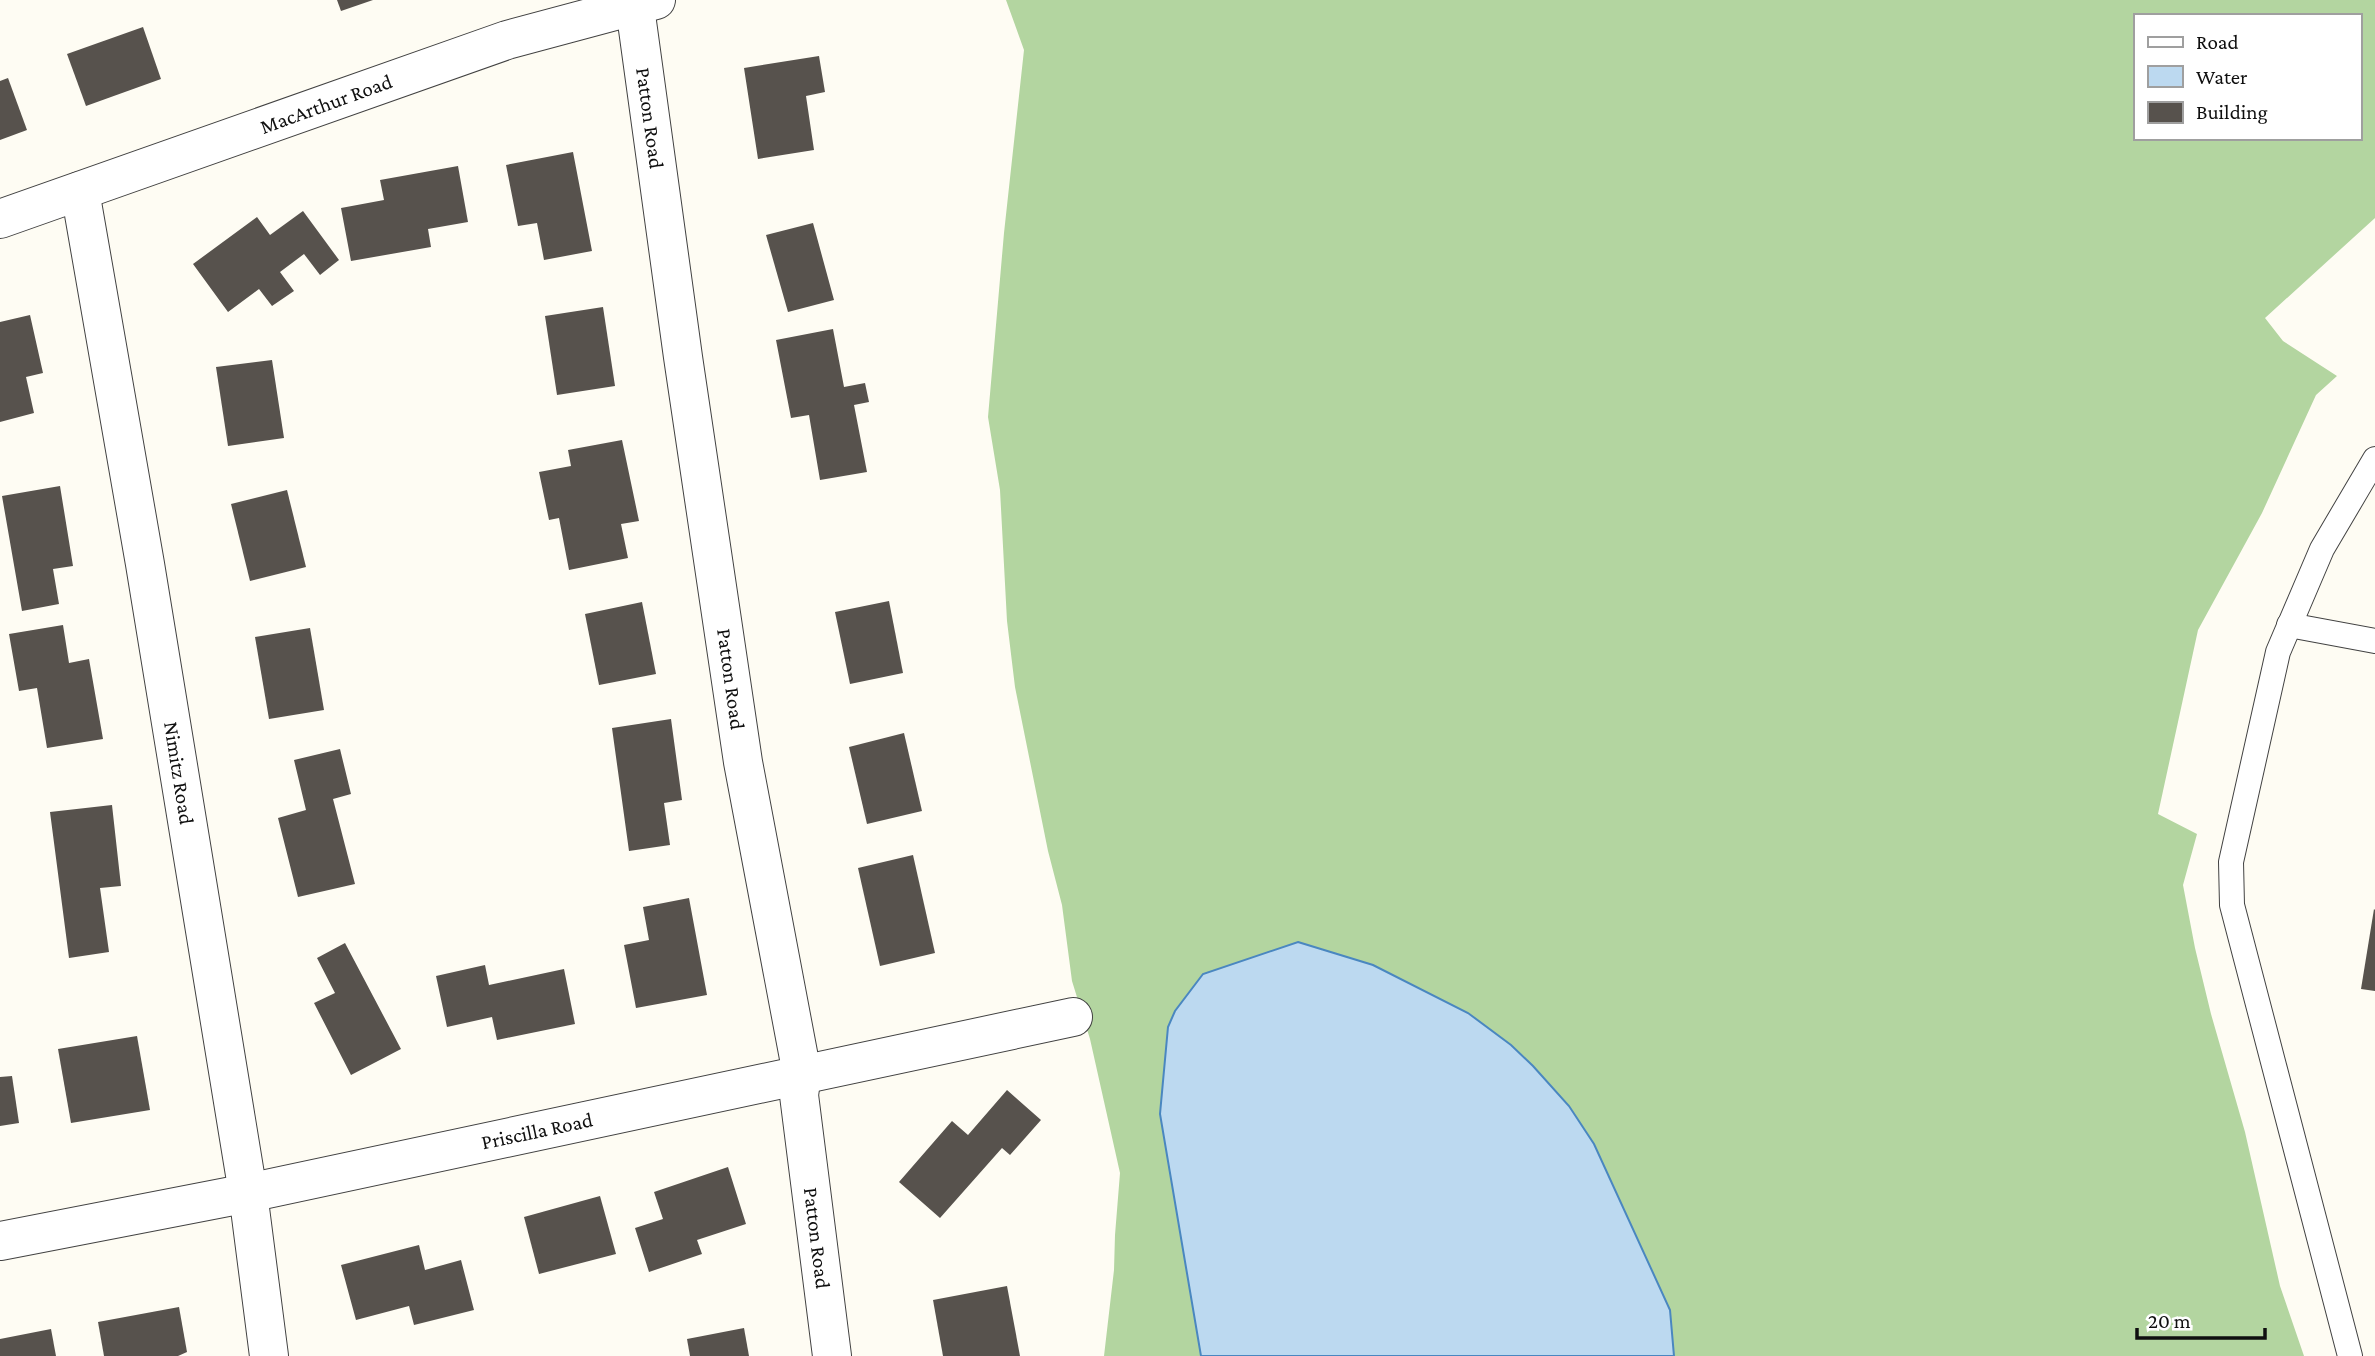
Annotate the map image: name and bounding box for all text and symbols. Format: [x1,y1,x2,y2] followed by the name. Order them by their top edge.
[2134,14,2361,140] legend
[2196,30,2239,54] text: Road
[2196,65,2248,89] text: Water
[631,66,669,170] street label: Patton Road
[257,69,395,139] street label: MacArthur Road
[2196,100,2268,124] text: Building
[712,627,750,731] street label: Patton Road
[159,720,199,826] street label: Nimitz Road
[479,1107,595,1155] street label: Priscilla Road
[799,1186,835,1290] street label: Patton Road
[2137,1296,2265,1340] scale bar
[2148,1309,2191,1333] text: 20 m

